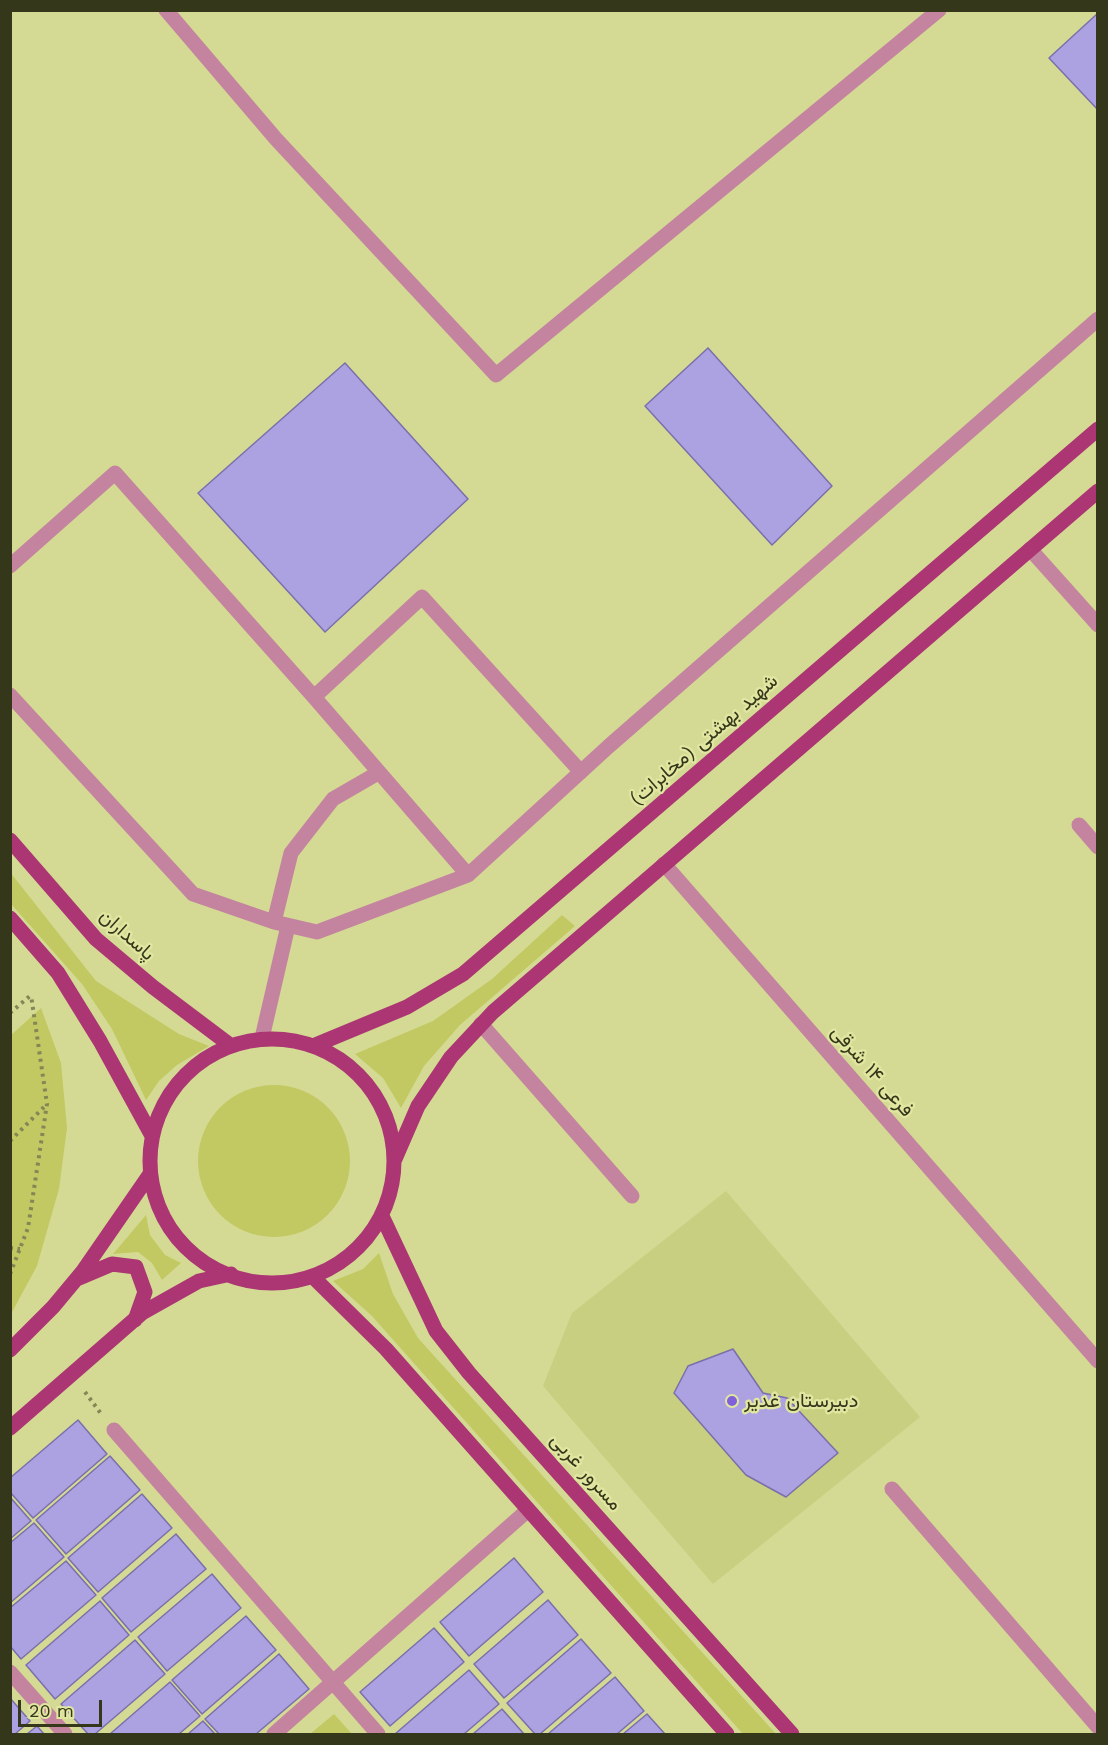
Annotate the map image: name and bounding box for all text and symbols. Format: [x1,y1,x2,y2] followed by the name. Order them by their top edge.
[625,669,783,811] street label: شهید بهشتی (مخابرات)
[94,904,160,966] street label: پاسداران
[826,1020,918,1122] street label: فرعی ۱۴ شرقی
[744,1389,858,1413] place label: دبیرستان غدیر
[725,1394,739,1408] marker: دبیرستان غدیر
[545,1428,627,1516] street label: مسرور غربی
[21,1688,105,1726] scale bar
[29,1700,74,1721] text: 20 m

